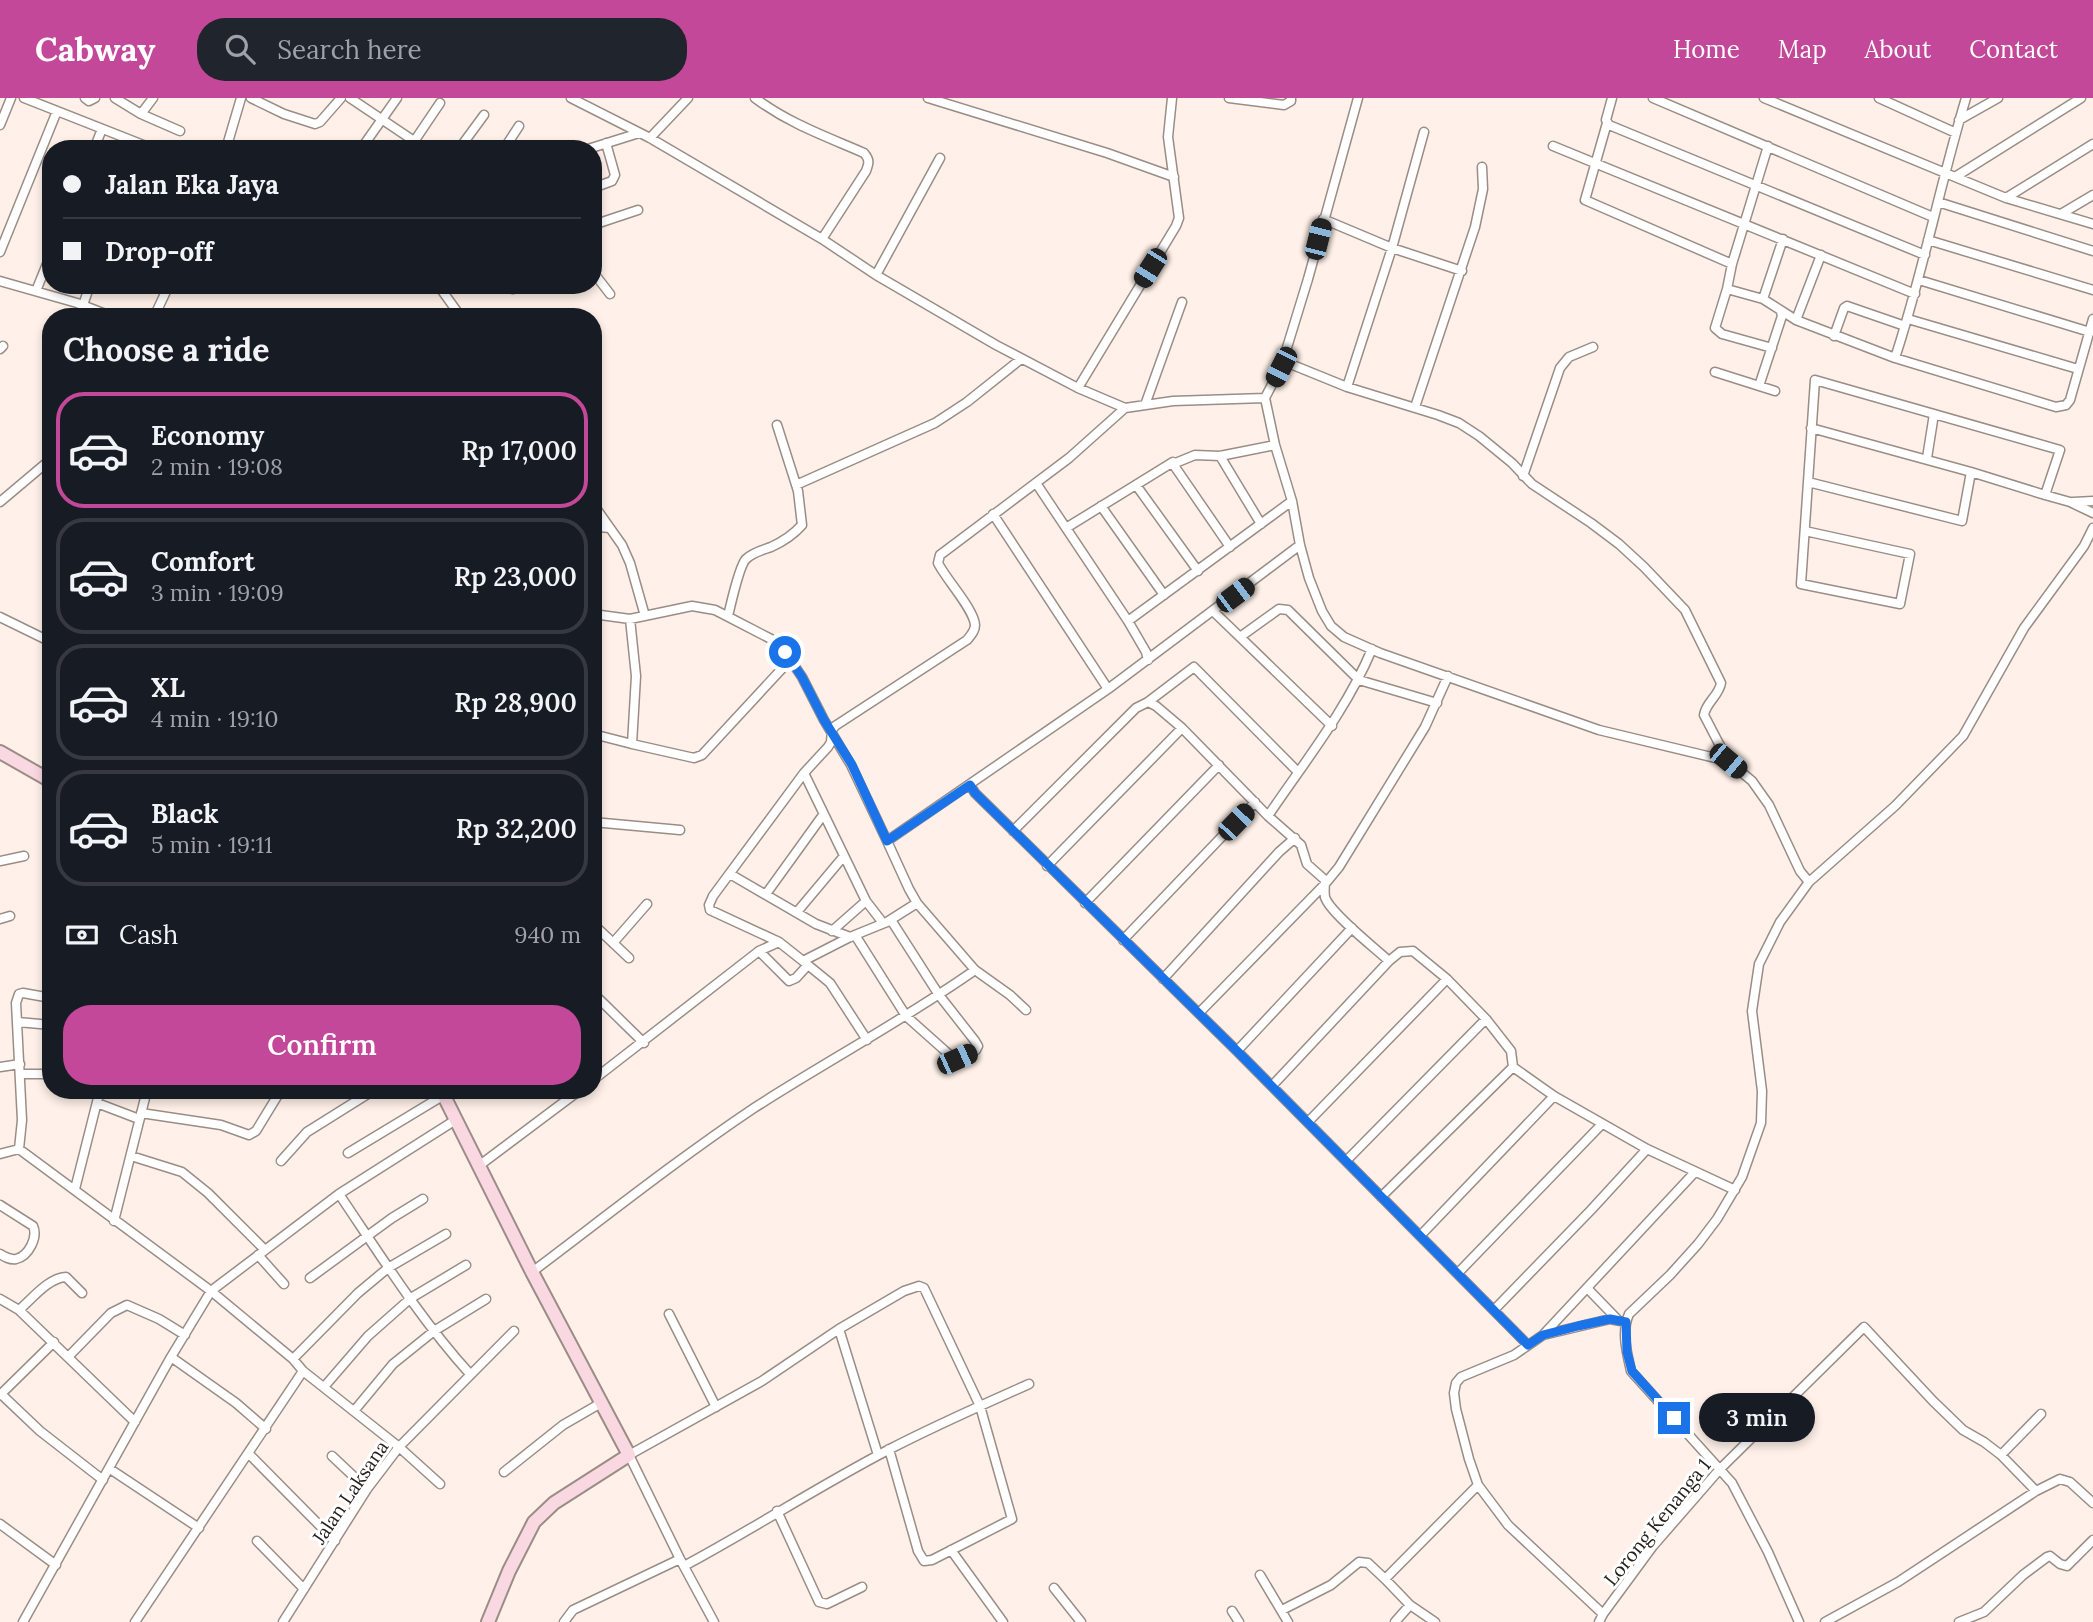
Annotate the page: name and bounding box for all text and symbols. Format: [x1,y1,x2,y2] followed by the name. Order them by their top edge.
[197,18,687,81] search box
[35,28,155,70] text: Cabway
[221,30,259,68] icon: search
[277,33,422,66] text: Search here
[1673,34,1740,65] text: Home
[1778,34,1827,65] text: Map
[1865,34,1931,65] text: About
[1969,34,2058,65] text: Contact
[105,168,279,201] text: Jalan Eka Jaya
[1303,216,1334,262] car
[105,235,213,268] text: Drop-off
[1130,245,1171,291] car
[63,329,270,370] text: Choose a ride
[1263,344,1300,390] car
[67,419,130,482] icon: car
[151,419,264,452] text: Economy
[461,434,577,467] text: Rp 17,000
[151,452,283,481] text: 2 min · 19:08
[67,545,130,608] icon: car
[151,545,255,578] text: Comfort
[454,560,577,593] text: Rp 23,000
[1212,574,1259,616] car
[151,578,284,607] text: 3 min · 19:09
[769,636,801,668] route start
[67,671,130,734] icon: car
[151,671,185,704] text: XL
[454,686,577,719] text: Rp 28,900
[151,704,278,733] text: 4 min · 19:10
[1706,739,1751,783] car
[67,797,130,860] icon: car
[151,797,219,830] text: Black
[1214,800,1259,844] car
[456,812,577,845] text: Rp 32,200
[151,830,273,859] text: 5 min · 19:11
[63,916,101,954] icon: cash
[119,918,178,951] text: Cash
[514,920,581,949] text: 940 m
[63,1005,581,1085] button: Confirm
[934,1041,981,1077] car
[1698,1394,1814,1442] callout: 3 min
[1658,1402,1690,1434] route end
[1726,1403,1788,1432] text: 3 min
[306,1436,393,1549] street label: Jalan Laksana
[1598,1454,1716,1590] street label: Lorong Kenanga 1

